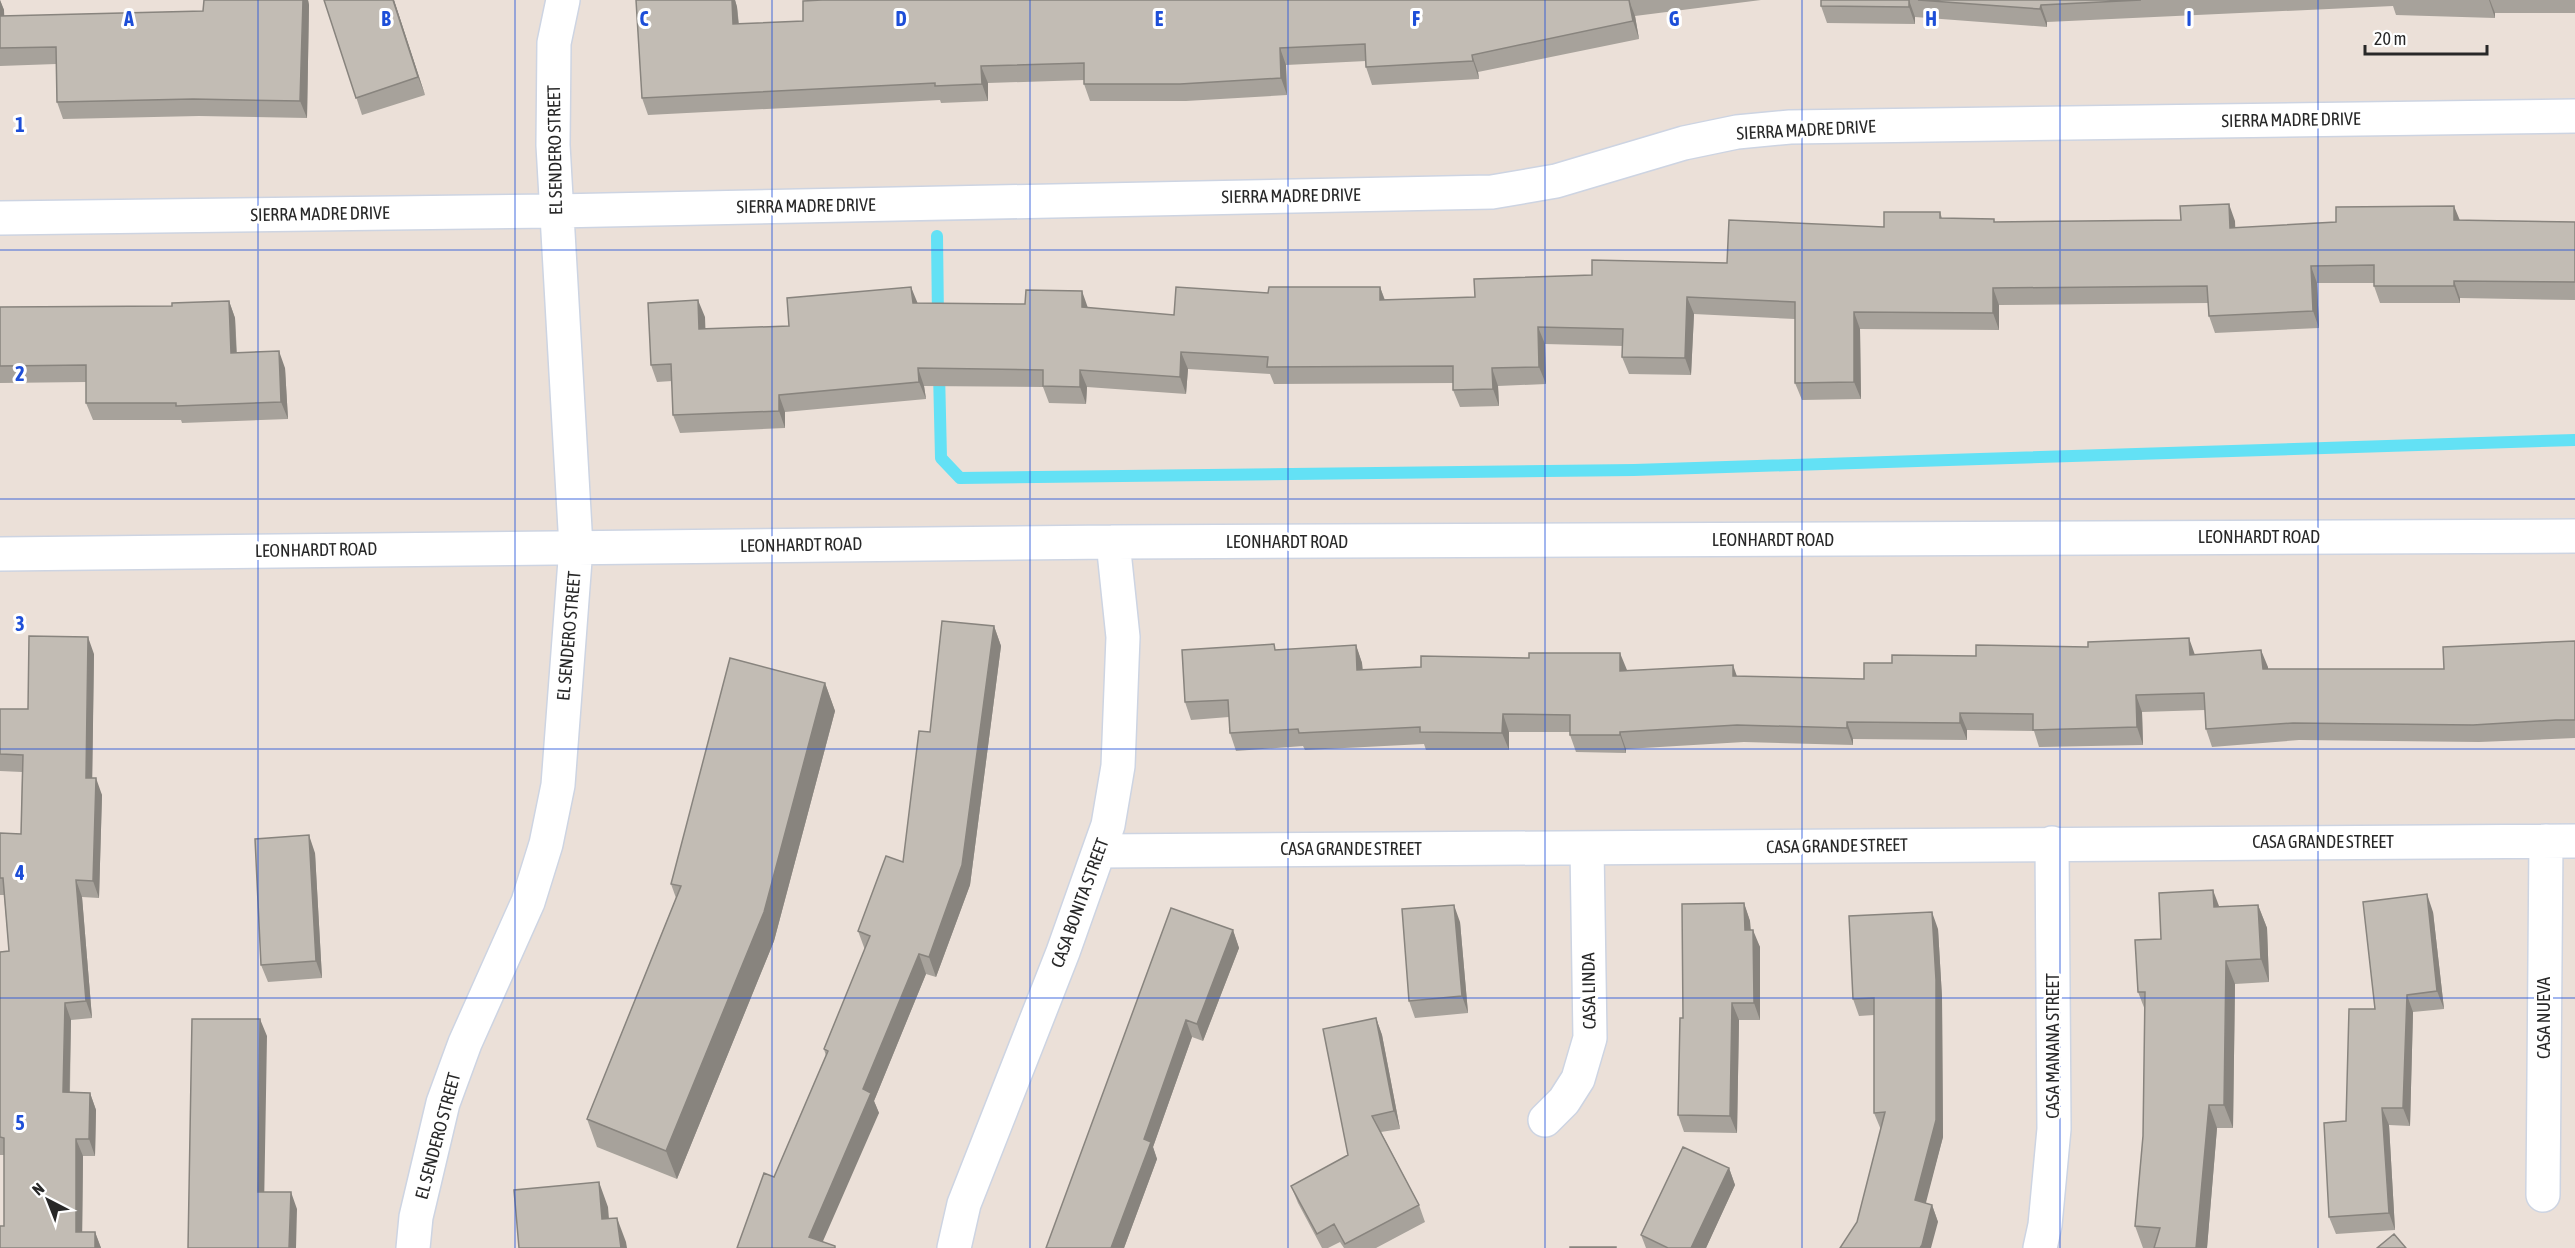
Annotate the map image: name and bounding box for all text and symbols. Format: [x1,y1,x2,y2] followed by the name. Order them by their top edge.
[123,7,134,30] text: A
[381,7,391,30] text: B
[640,7,649,30] text: C
[895,7,907,30] text: D
[1155,7,1164,30] text: E
[1412,7,1420,30] text: F
[1669,7,1680,30] text: G
[1925,7,1937,30] text: H
[2186,7,2192,30] text: I
[2365,18,2486,56] scale bar
[2374,28,2406,49] text: 20 m
[543,85,566,215] street label: EL SENDERO STREET
[2221,108,2361,131] street label: SIERRA MADRE DRIVE
[15,113,25,136] text: 1
[1736,115,1876,144] street label: SIERRA MADRE DRIVE
[1221,184,1361,207] street label: SIERRA MADRE DRIVE
[736,194,876,217] street label: SIERRA MADRE DRIVE
[250,202,390,225] street label: SIERRA MADRE DRIVE
[15,362,25,385] text: 2
[2198,526,2320,547] street label: LEONHARDT ROAD
[1712,529,1834,550] street label: LEONHARDT ROAD
[1226,531,1348,552] street label: LEONHARDT ROAD
[740,533,862,556] street label: LEONHARDT ROAD
[255,538,377,561] street label: LEONHARDT ROAD
[552,570,585,702] street label: EL SENDERO STREET
[15,612,25,635] text: 3
[2252,831,2394,852] street label: CASA GRANDE STREET
[1766,834,1908,857] street label: CASA GRANDE STREET
[1046,835,1113,970] street label: CASA BONITA STREET
[1280,838,1422,859] street label: CASA GRANDE STREET
[14,861,25,884] text: 4
[1577,952,1600,1030] street label: CASA LINDA
[2042,973,2063,1119] street label: CASA MANANA STREET
[2533,977,2554,1059] street label: CASA NUEVA
[411,1070,465,1201] street label: EL SENDERO STREET
[15,1111,25,1134] text: 5
[18,1170,78,1230] north arrow
[28,1179,47,1199] text: N

